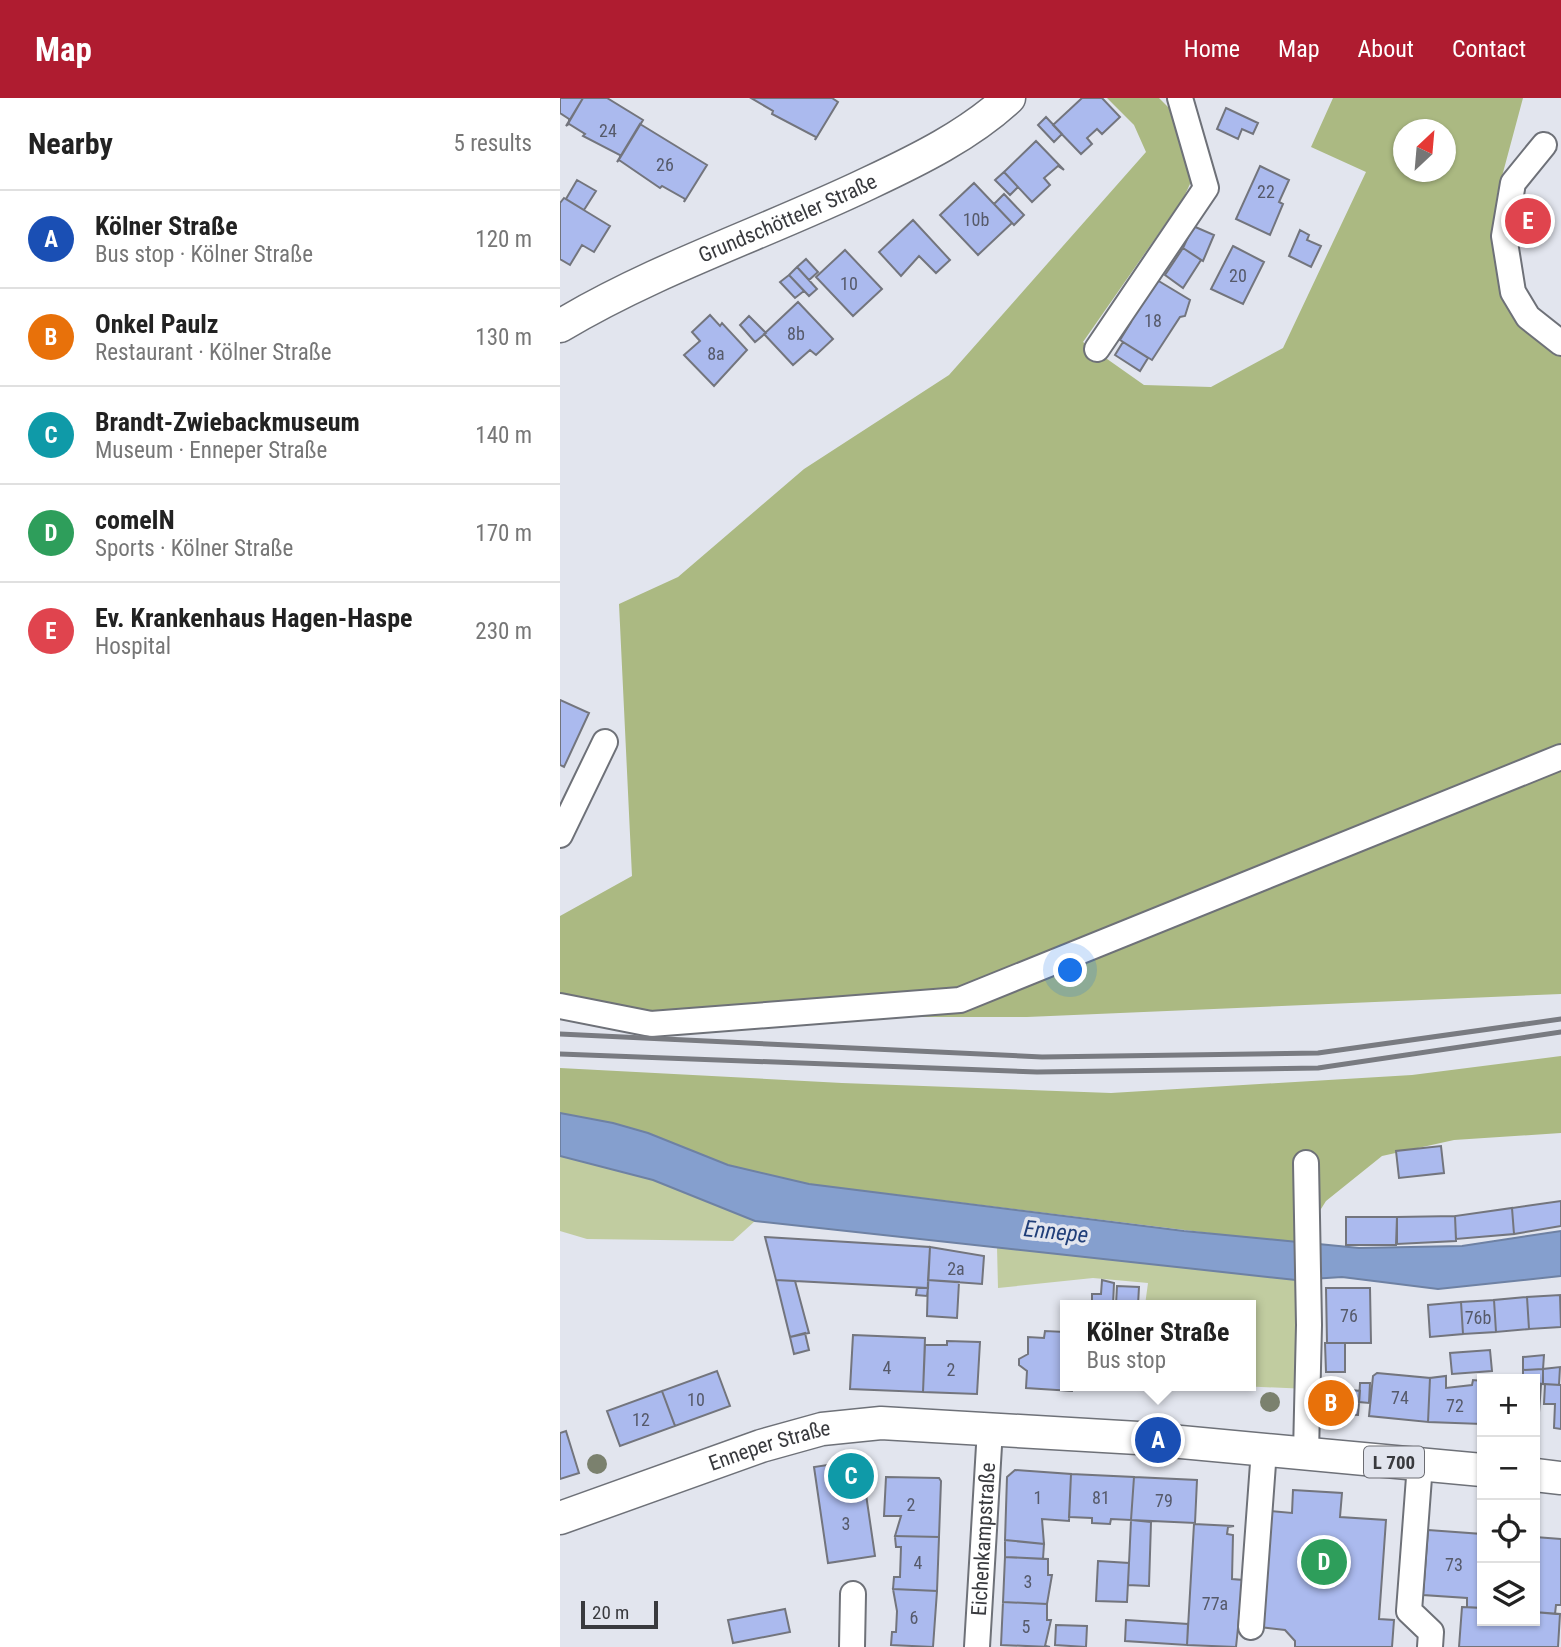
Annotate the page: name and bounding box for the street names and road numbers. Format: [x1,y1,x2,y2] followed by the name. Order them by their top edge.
[695,169,881,268] street label: Grundschötteler Straße
[706,1416,832,1476] street label: Enneper Straße
[1364,1446,1424,1478] road number: L 700
[967,1462,1000,1617] street label: Eichenkampstraße

